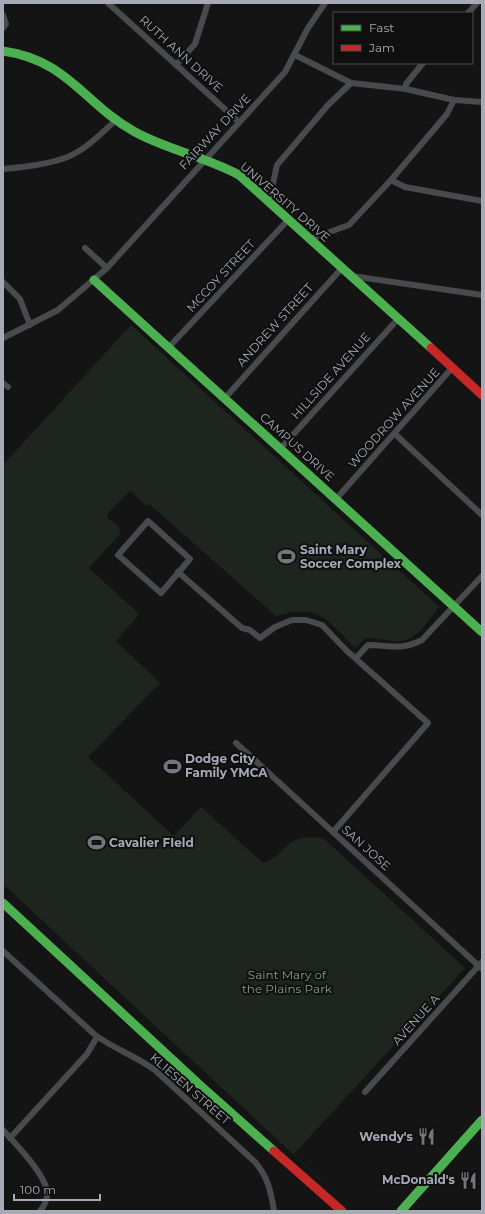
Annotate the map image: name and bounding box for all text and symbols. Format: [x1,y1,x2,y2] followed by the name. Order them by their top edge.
[136,12,226,95] street label: RUTH ANN DRIVE
[333,12,473,64] legend
[369,20,394,35] text: Fast
[368,40,395,55] text: Jam
[176,91,254,173] street label: FAIRWAY DRIVE
[237,158,333,245] street label: UNIVERSITY DRIVE
[183,236,258,315] street label: MCCOY STREET
[233,280,316,369] street label: ANDREW STREET
[288,329,373,422] street label: HILLSIDE AVENUE
[345,364,443,471] street label: WOODROW AVENUE
[257,409,338,484] street label: CAMPUS DRIVE
[300,542,402,571] place label: Saint Mary Soccer Complex
[277,547,297,567] sports icon: Saint Mary Soccer Complex
[185,751,268,780] place label: Dodge City Family YMCA
[162,756,182,776] sports icon: Dodge City Family YMCA
[339,822,394,873] street label: SAN JOSE
[86,833,106,853] sports icon: Cavalier FIeld
[109,835,194,850] place label: Cavalier FIeld
[242,967,333,996] park label: Saint Mary of the Plains Park
[389,991,443,1048] street label: AVENUE A
[147,1050,234,1128] street label: KLIESEN STREET
[416,1127,436,1147] restaurant icon: Wendy's
[359,1129,414,1144] place label: Wendy's
[458,1170,478,1190] restaurant icon: McDonald's
[382,1172,456,1187] place label: McDonald's
[14,1176,100,1202] scale bar
[20,1182,56,1197] text: 100 m

